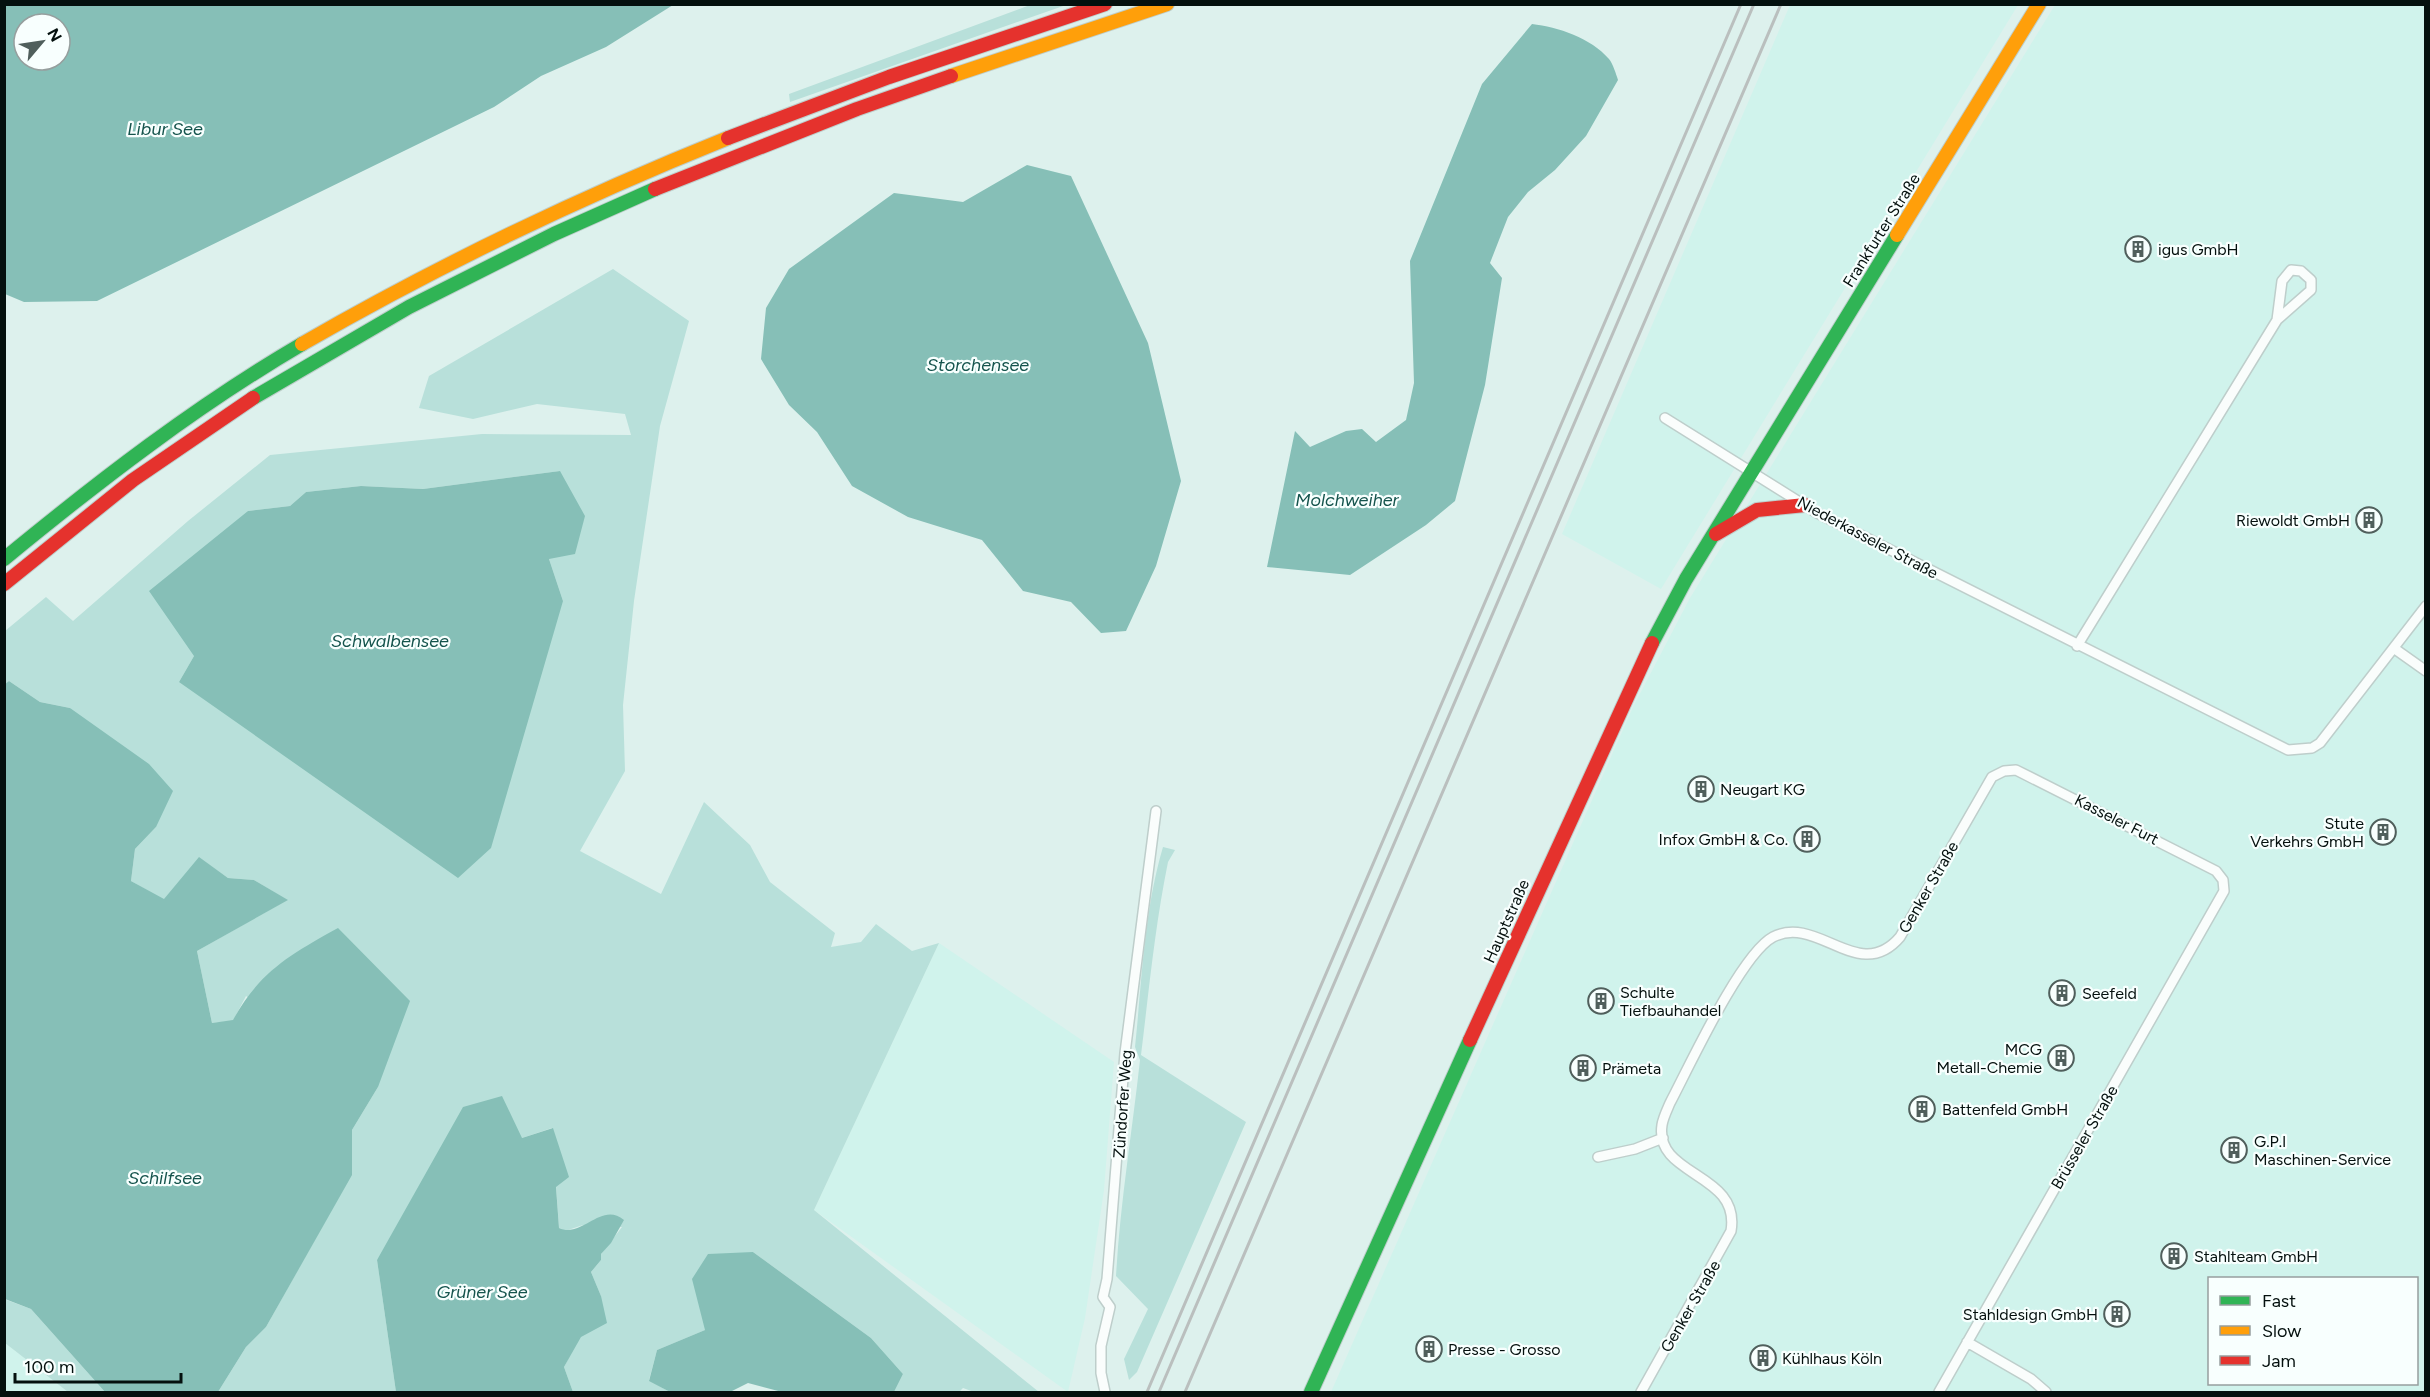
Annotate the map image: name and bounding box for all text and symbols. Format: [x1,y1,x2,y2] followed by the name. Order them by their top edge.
[12,12,72,72] north arrow
[43,25,66,45] text: N
[127,118,203,140] water label: Libur See
[1839,170,1924,291] street label: Frankfurter Straße
[2123,234,2153,264] building icon: igus GmbH
[2158,240,2239,259] place label: igus GmbH
[927,354,1029,376] water label: Storchensee
[1295,489,1400,511] water label: Molchweiher
[1794,492,1942,583] street label: Niederkasseler Straße
[2354,505,2384,535] building icon: Riewoldt GmbH
[2236,511,2350,530] place label: Riewoldt GmbH
[331,630,449,652] water label: Schwalbensee
[1686,774,1716,804] building icon: Neugart KG
[1720,780,1805,799] place label: Neugart KG
[2071,790,2162,849] street label: Kasseler Furt
[2250,814,2364,851] place label: Stute Verkehrs GmbH
[2368,817,2398,847] building icon: Stute Verkehrs GmbH
[1792,824,1822,854] building icon: Infox GmbH & Co.
[1659,830,1788,849] place label: Infox GmbH & Co.
[1895,838,1962,936] street label: Genker Straße
[1480,876,1533,966] street label: Hauptstraße
[2047,978,2077,1008] building icon: Seefeld
[1620,983,1721,1020] place label: Schulte Tiefbauhandel
[2082,984,2137,1003] place label: Seefeld
[1586,986,1616,1016] building icon: Schulte Tiefbauhandel
[1937,1040,2042,1077] place label: MCG Metall-Chemie
[2046,1043,2076,1073] building icon: MCG Metall-Chemie
[1109,1049,1136,1159] street label: Zündorfer Weg
[1568,1053,1598,1083] building icon: Prämeta
[1602,1059,1661,1078] place label: Prämeta
[2047,1082,2122,1192] street label: Brüsseler Straße
[1907,1094,1937,1124] building icon: Battenfeld GmbH
[1942,1100,2068,1119] place label: Battenfeld GmbH
[2254,1132,2391,1169] place label: G.P.I Maschinen-Service
[2219,1135,2249,1165] building icon: G.P.I Maschinen-Service
[128,1167,202,1189] water label: Schilfsee
[2159,1241,2189,1271] building icon: Stahlteam GmbH
[2194,1247,2318,1266] place label: Stahlteam GmbH
[1657,1257,1724,1355] street label: Genker Straße
[2208,1277,2418,1385] legend
[436,1281,528,1303] water label: Grüner See
[2262,1290,2296,1312] text: Fast
[2102,1299,2132,1329] building icon: Stahldesign GmbH
[1963,1305,2098,1324] place label: Stahldesign GmbH
[2262,1320,2301,1342] text: Slow
[1414,1334,1444,1364] building icon: Presse - Grosso
[1448,1340,1561,1359] place label: Presse - Grosso
[1748,1343,1778,1373] building icon: Kühlhaus Köln
[15,1346,182,1384] scale bar
[1782,1349,1882,1368] place label: Kühlhaus Köln
[2262,1350,2296,1372] text: Jam
[24,1356,74,1378] text: 100 m

